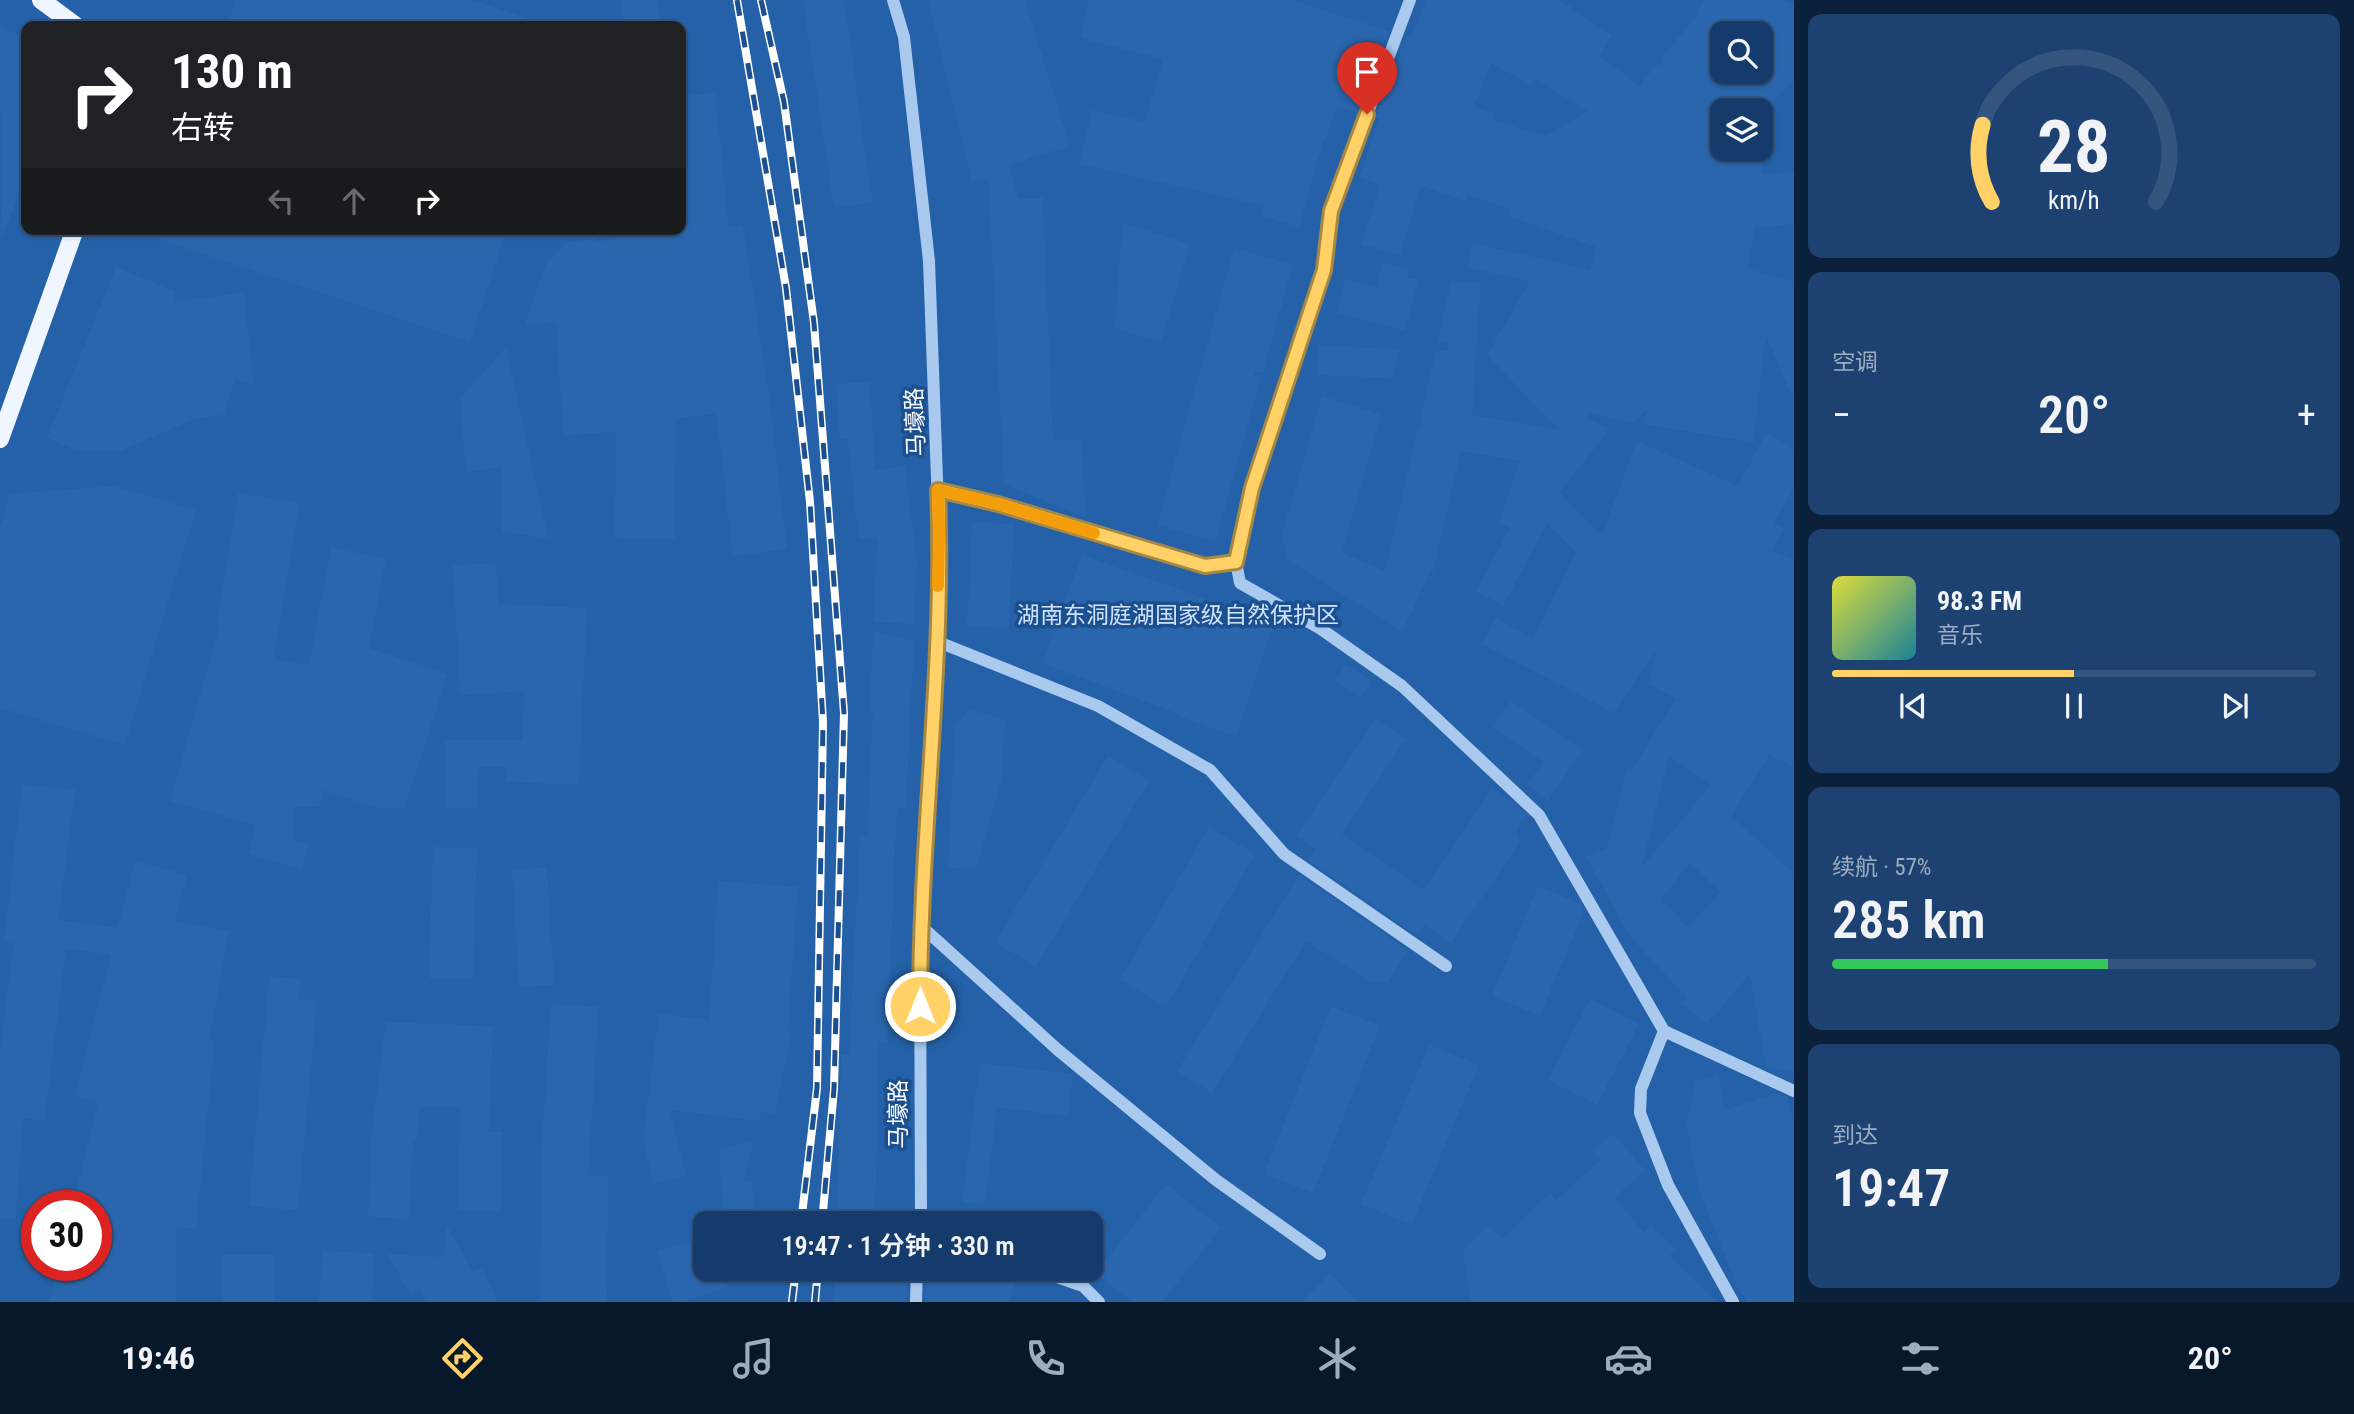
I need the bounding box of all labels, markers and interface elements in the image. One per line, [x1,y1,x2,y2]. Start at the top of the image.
map controls [1710,21,1773,161]
button: search [1710,21,1773,84]
pin [1337,42,1397,114]
text: 130 m [171,43,293,100]
icon: right [56,49,147,140]
icon: arrive [1348,53,1386,91]
button: layers [1710,98,1773,161]
text: 28 [2037,104,2111,190]
text: 右转 [171,109,235,147]
icon: left [262,182,300,220]
icon: ahead [335,182,373,220]
icon: right [408,182,446,220]
text: km/h [2048,186,2100,215]
text: 空调 [1832,349,1878,376]
text: 20° [2038,385,2110,446]
street label: 马壕路 [901,387,930,457]
text: − [1832,393,1851,437]
text: + [2297,393,2316,437]
text: 98.3 FM [1937,586,2022,616]
park label: 湖南东洞庭湖国家级自然保护区 [1017,602,1339,629]
text: 音乐 [1937,622,1983,649]
icon: previous [1894,687,1932,725]
icon: pause [2055,687,2093,725]
icon: next [2216,687,2254,725]
text: 续航 · 57% [1832,854,1931,881]
text: 285 km [1832,890,1986,951]
position arrow [883,969,957,1043]
street label: 马壕路 [885,1080,912,1149]
text: 到达 [1832,1122,1878,1149]
text: 19:47 [1832,1158,1950,1219]
speed limit sign: 30 [21,1190,112,1281]
text: 19:47 · 1 分钟 · 330 m [781,1231,1015,1261]
icon: directions [438,1334,487,1383]
icon: music [729,1334,778,1383]
icon: phone [1021,1334,1070,1383]
icon: climate [1313,1334,1362,1383]
icon: car [1604,1334,1653,1383]
icon: filters [1896,1334,1945,1383]
text: 19:46 [121,1339,195,1377]
text: 20° [2188,1339,2233,1377]

